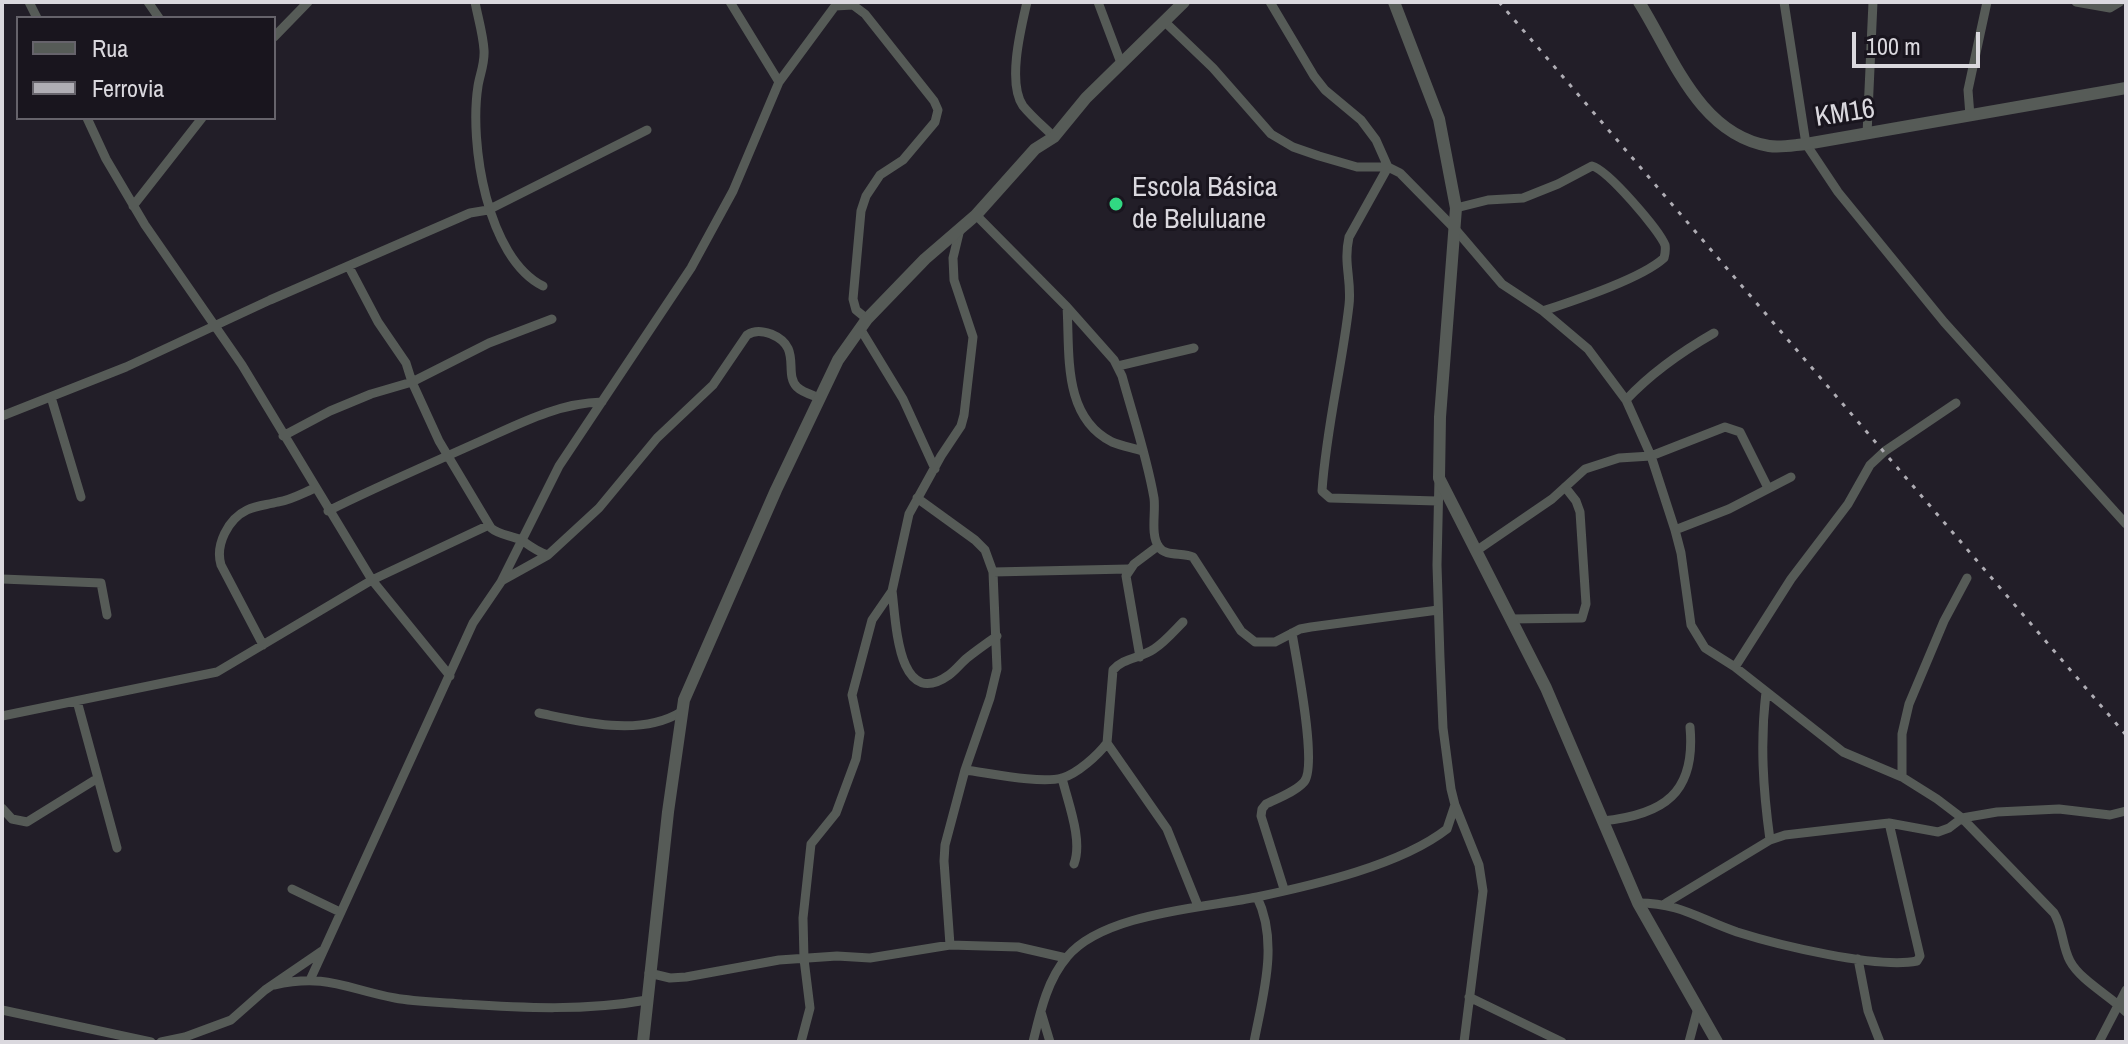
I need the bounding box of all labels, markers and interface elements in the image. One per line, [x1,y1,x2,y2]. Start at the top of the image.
legend [16,16,276,120]
scale bar [1856,16,1984,66]
text: 100 m [1866,30,1921,62]
text: Rua [92,32,128,64]
text: Ferrovia [92,72,164,104]
street label: KM16 [1813,93,1877,135]
place label: Escola Básica de Beluluane [1132,171,1277,237]
marker: Escola Básica de Beluluane [1107,195,1125,213]

